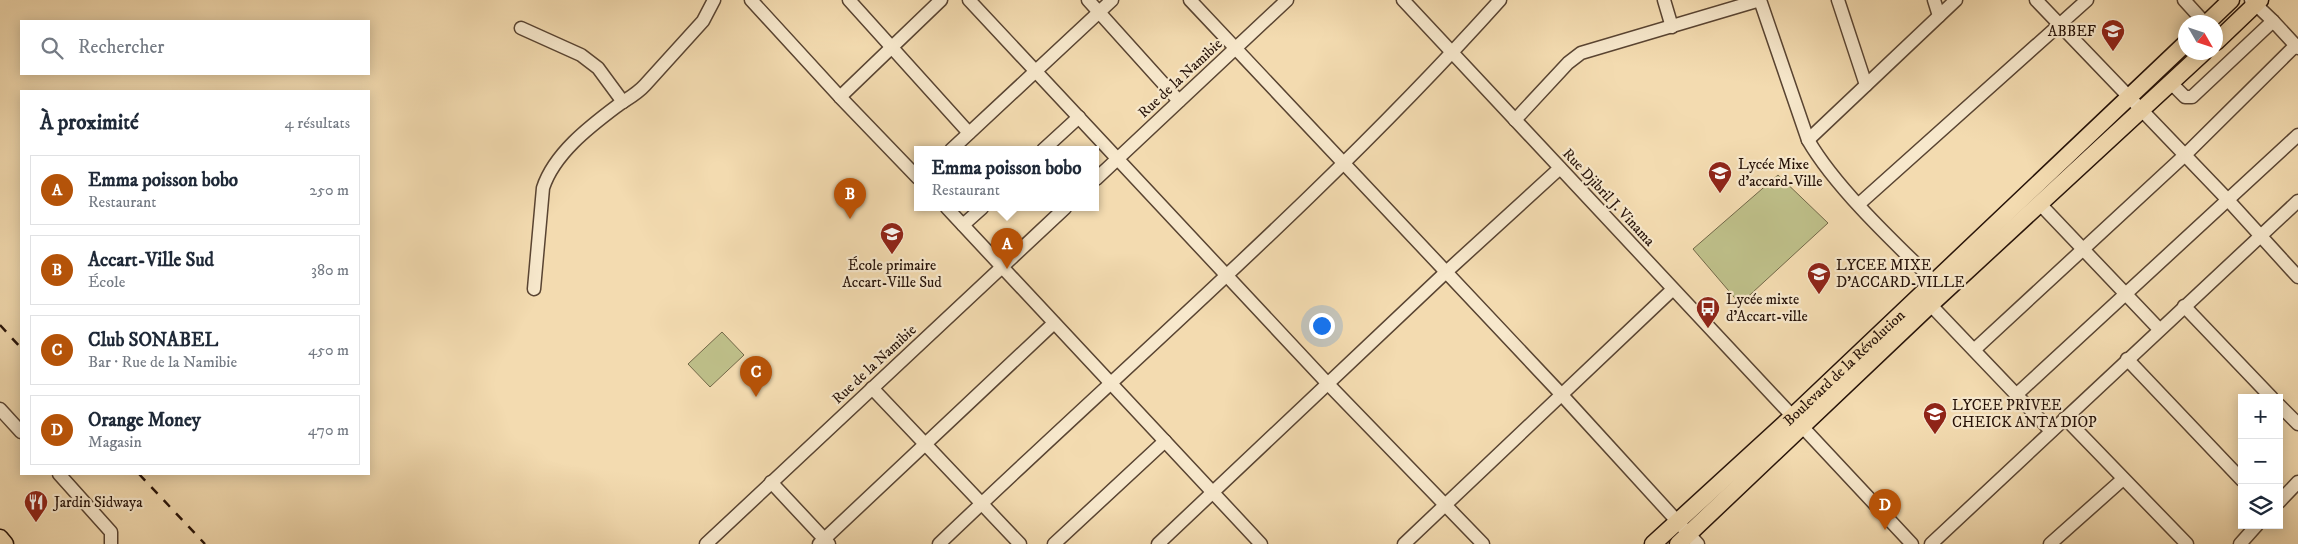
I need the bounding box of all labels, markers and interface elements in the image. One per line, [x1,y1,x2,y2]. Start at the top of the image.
north arrow [2178,15,2223,60]
school or university icon: ABBEF [2100,18,2126,52]
search box [20,20,370,75]
place label: ABBEF [2048,22,2096,41]
icon: search [38,34,66,62]
street label: Rue de la Namibie [1134,35,1226,122]
text: Rechercher [78,36,164,59]
text: À proximité [40,110,139,136]
text: 4 résultats [285,113,350,133]
street label: Rue Djibril J. Vinama [1558,144,1659,251]
popup [914,146,1099,211]
place label: Lycée Mixe d'accard-Ville [1738,155,1822,191]
text: Emma poisson bobo [931,157,1082,180]
school or university icon: Lycée Mixe d'accard-Ville [1707,160,1733,194]
text: Emma poisson bobo [88,169,238,192]
pin: B [834,178,866,219]
text: A [52,180,62,200]
text: 250 m [309,180,349,200]
text: Restaurant [931,180,1000,200]
text: Restaurant [88,192,156,212]
school or university icon: École primaire Accart-Ville Sud [879,221,905,255]
pin: A [991,228,1023,269]
text: Accart-Ville Sud [88,249,214,272]
place label: École primaire Accart-Ville Sud [842,256,942,292]
place label: LYCEE MIXE D'ACCARD-VILLE [1836,256,1965,292]
text: B [52,260,62,280]
text: 380 m [311,260,349,280]
school or university icon: LYCEE MIXE D'ACCARD-VILLE [1806,261,1832,295]
text: École [88,272,125,292]
place label: Lycée mixte d'Accart-ville [1726,290,1808,326]
bus stop icon: Lycée mixte d'Accart-ville [1695,295,1721,329]
street label: Boulevard de la Révolution [1780,306,1909,430]
your location [1309,313,1335,339]
street label: Rue de la Namibie [828,321,920,408]
text: Club SONABEL [88,329,218,352]
text: C [52,340,62,360]
text: 450 m [308,340,349,360]
text: Bar · Rue de la Namibie [88,352,237,372]
pin: C [740,356,772,397]
map controls [2238,394,2283,529]
button: + [2238,394,2283,439]
place label: LYCEE PRIVEE CHEICK ANTA DIOP [1952,396,2097,432]
school or university icon: LYCEE PRIVEE CHEICK ANTA DIOP [1922,401,1948,435]
text: Orange Money [88,409,201,432]
text: D [51,420,63,440]
text: 470 m [308,420,349,440]
text: Magasin [88,432,142,452]
button: − [2238,439,2283,484]
button: layers [2238,484,2283,529]
restaurant icon: Jardin Sidwaya [23,489,49,523]
pin: D [1869,489,1901,530]
place label: Jardin Sidwaya [52,493,143,512]

